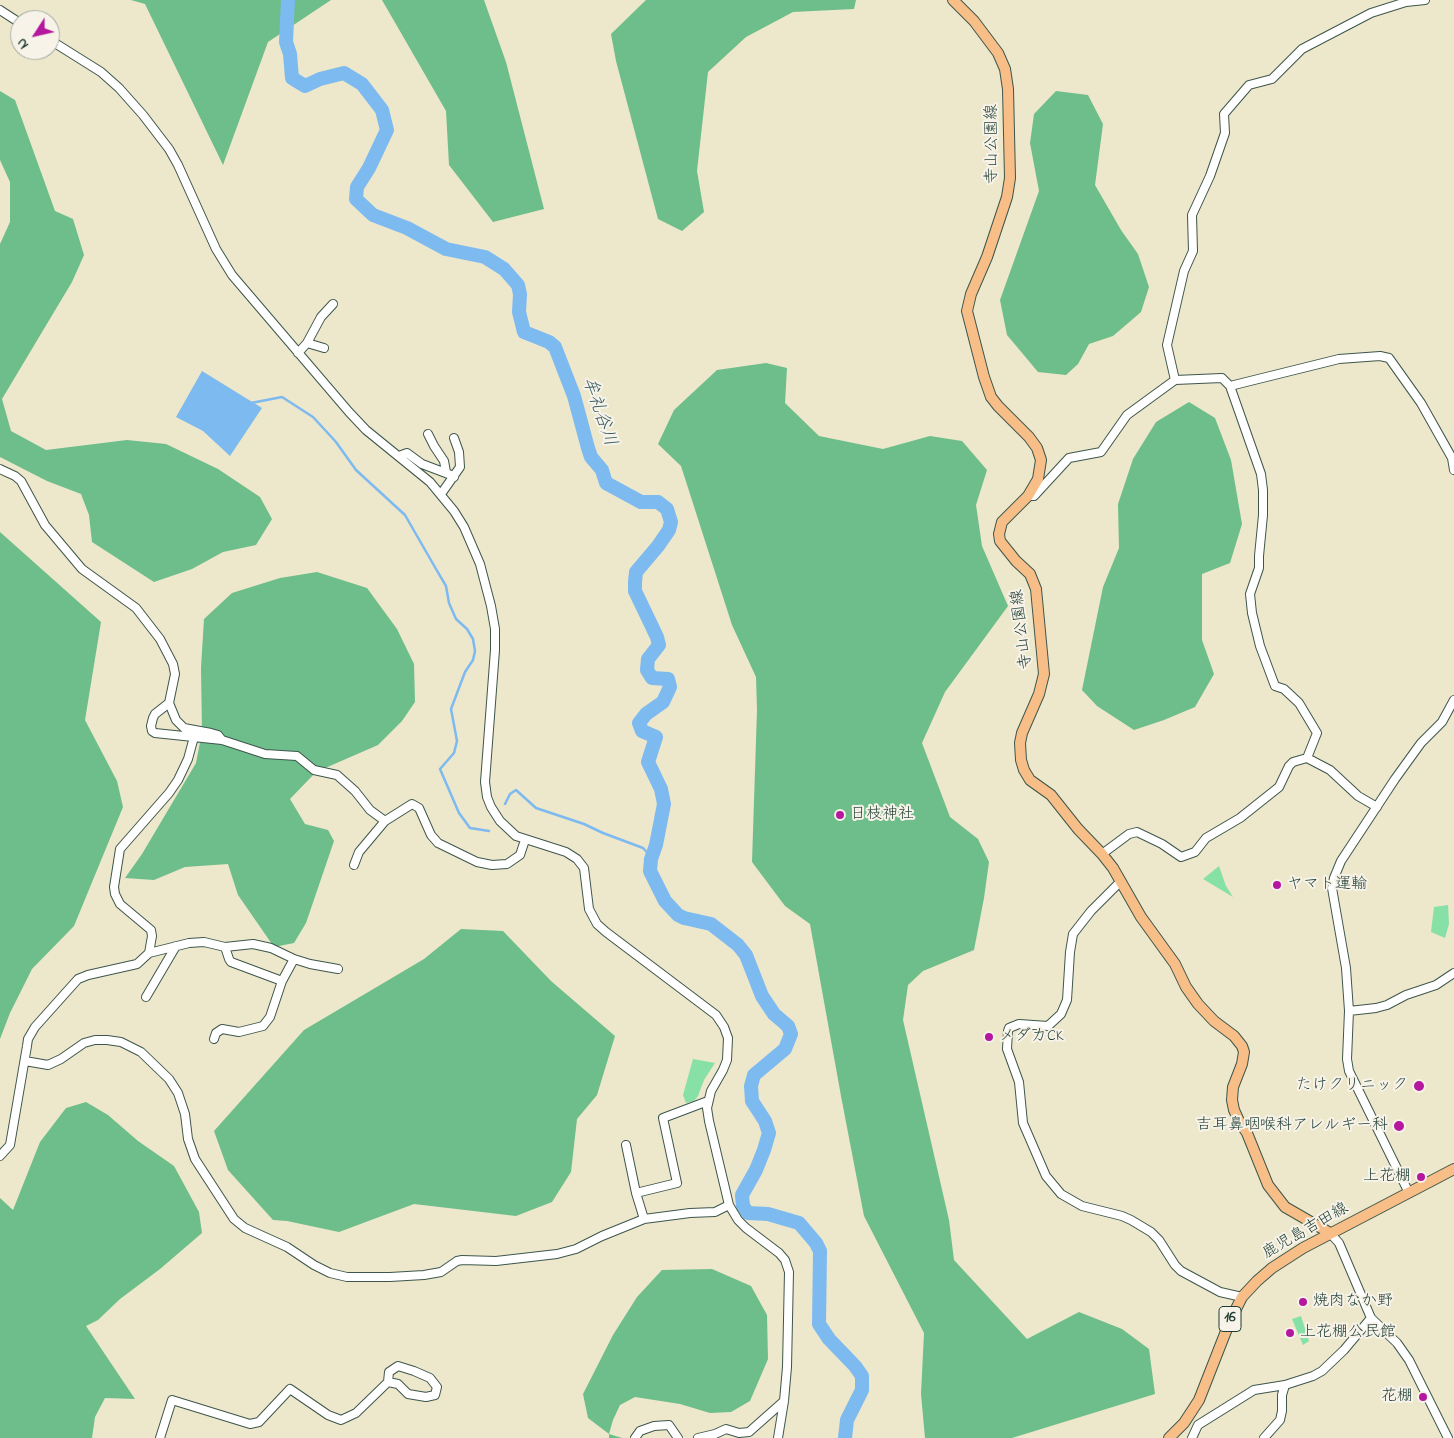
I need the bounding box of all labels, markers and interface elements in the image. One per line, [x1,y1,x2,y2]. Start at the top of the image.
north arrow [10,10,60,60]
text: N [12,33,34,53]
street label: 寺山公園線 [983,104,1003,184]
water label: 牟礼谷川 [576,374,620,450]
street label: 寺山公園線 [1009,588,1037,670]
place label: 日枝神社 [850,805,914,825]
marker: 日枝神社 [834,809,846,821]
place label: ヤマト運輸 [1287,875,1367,895]
marker: ヤマト運輸 [1271,879,1283,891]
place label: メダカCK [999,1027,1064,1047]
marker: メダカCK [983,1031,995,1043]
place label: たけクリニック [1296,1076,1408,1096]
marker: たけクリニック [1412,1079,1426,1093]
place label: 吉耳鼻咽喉科アレルギー科 [1196,1116,1388,1136]
marker: 吉耳鼻咽喉科アレルギー科 [1392,1119,1406,1133]
place label: 上花棚 [1363,1167,1411,1187]
marker: 上花棚 [1415,1171,1427,1183]
street label: 鹿児島吉田線 [1260,1200,1352,1264]
place label: 焼肉なか野 [1313,1292,1393,1312]
marker: 焼肉なか野 [1297,1296,1309,1308]
road number: 16 [1219,1306,1241,1332]
place label: 上花棚公民館 [1300,1323,1396,1343]
marker: 上花棚公民館 [1284,1327,1296,1339]
place label: 花棚 [1381,1387,1413,1407]
marker: 花棚 [1417,1391,1429,1403]

